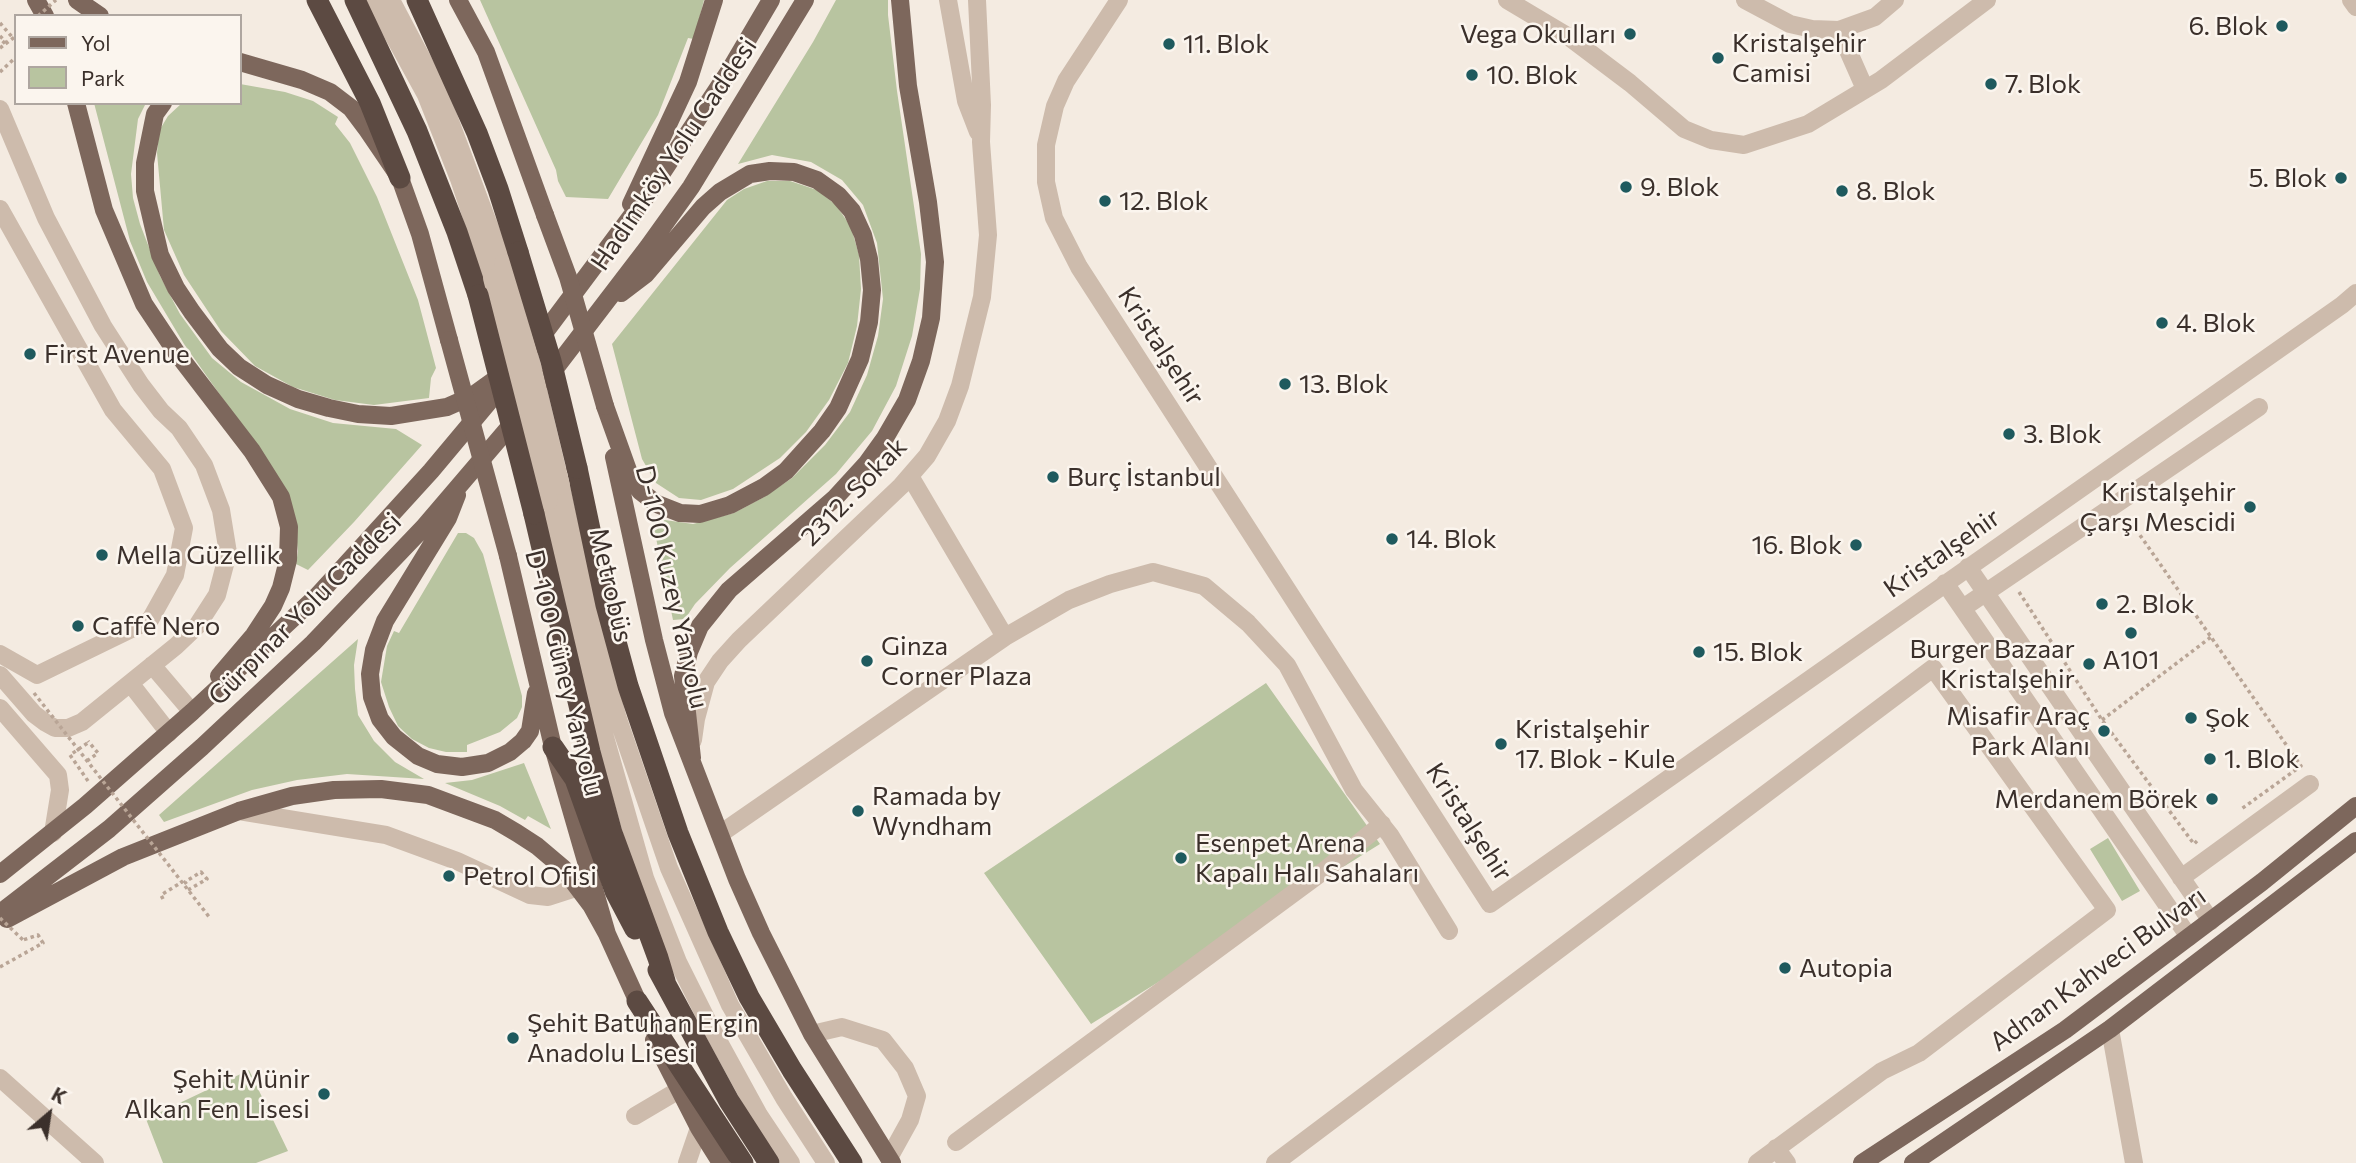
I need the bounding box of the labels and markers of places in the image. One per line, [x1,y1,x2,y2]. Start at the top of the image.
place label: 6. Blok [2189,10,2268,42]
place label: Vega Okulları [1460,18,1616,50]
marker: 6. Blok [2274,18,2290,34]
marker: Vega Okulları [1622,26,1638,42]
place label: Kristalşehir Camisi [1732,27,1867,88]
place label: 11. Blok [1183,28,1269,60]
marker: 11. Blok [1161,36,1177,52]
marker: Kristalşehir Camisi [1710,50,1726,66]
place label: 10. Blok [1486,59,1578,91]
marker: 10. Blok [1464,67,1480,83]
place label: 7. Blok [2005,68,2081,100]
marker: 7. Blok [1983,76,1999,92]
place label: 5. Blok [2248,162,2327,194]
marker: 5. Blok [2333,170,2349,186]
place label: 9. Blok [1640,171,1719,203]
place label: 8. Blok [1856,175,1935,207]
marker: 9. Blok [1618,179,1634,195]
marker: 8. Blok [1834,183,1850,199]
place label: 12. Blok [1119,185,1209,217]
marker: 12. Blok [1097,193,1113,209]
place label: 4. Blok [2176,307,2256,339]
marker: 4. Blok [2154,315,2170,331]
place label: First Avenue [44,338,190,370]
marker: First Avenue [22,346,38,362]
place label: 13. Blok [1299,368,1389,400]
marker: 13. Blok [1277,376,1293,392]
place label: 3. Blok [2023,418,2102,450]
marker: 3. Blok [2001,426,2017,442]
place label: Burç İstanbul [1067,461,1221,493]
marker: Burç İstanbul [1045,469,1061,485]
place label: Kristalşehir Çarşı Mescidi [2080,476,2236,538]
marker: Kristalşehir Çarşı Mescidi [2242,499,2258,515]
place label: 14. Blok [1406,523,1497,555]
place label: 16. Blok [1751,529,1842,561]
marker: 14. Blok [1384,531,1400,547]
marker: 16. Blok [1848,537,1864,553]
place label: Mella Güzellik [116,539,280,571]
marker: Mella Güzellik [94,547,110,563]
place label: 2. Blok [2116,588,2195,620]
marker: 2. Blok [2094,596,2110,612]
place label: Caffè Nero [92,610,220,642]
marker: Caffè Nero [70,618,86,634]
marker: A101 [2123,625,2139,641]
place label: Ginza Corner Plaza [881,630,1032,692]
place label: Burger Bazaar Kristalşehir [1910,633,2075,694]
place label: 15. Blok [1713,636,1803,668]
marker: 15. Blok [1691,644,1707,660]
place label: A101 [2102,644,2160,676]
marker: Ginza Corner Plaza [859,653,875,669]
marker: Burger Bazaar Kristalşehir [2081,656,2097,672]
place label: Misafir Araç Park Alanı [1946,700,2090,762]
place label: Şok [2205,702,2250,734]
marker: Şok [2183,710,2199,726]
place label: Kristalşehir 17. Blok - Kule [1515,713,1675,774]
marker: Misafir Araç Park Alanı [2096,723,2112,739]
marker: Kristalşehir 17. Blok - Kule [1493,736,1509,752]
place label: 1. Blok [2224,743,2299,775]
marker: 1. Blok [2202,751,2218,767]
place label: Ramada by Wyndham [872,780,1001,842]
place label: Merdanem Börek [1995,783,2198,815]
marker: Merdanem Börek [2204,791,2220,807]
marker: Ramada by Wyndham [850,803,866,819]
place label: Esenpet Arena Kapalı Halı Sahaları [1195,827,1419,888]
marker: Esenpet Arena Kapalı Halı Sahaları [1173,850,1189,866]
place label: Petrol Ofisi [463,860,597,892]
marker: Petrol Ofisi [441,868,457,884]
place label: Autopia [1799,952,1893,984]
marker: Autopia [1777,960,1793,976]
place label: Şehit Batuhan Ergin Anadolu Lisesi [527,1007,759,1068]
marker: Şehit Batuhan Ergin Anadolu Lisesi [505,1030,521,1046]
place label: Şehit Münir Alkan Fen Lisesi [124,1063,310,1124]
marker: Şehit Münir Alkan Fen Lisesi [316,1086,332,1102]

